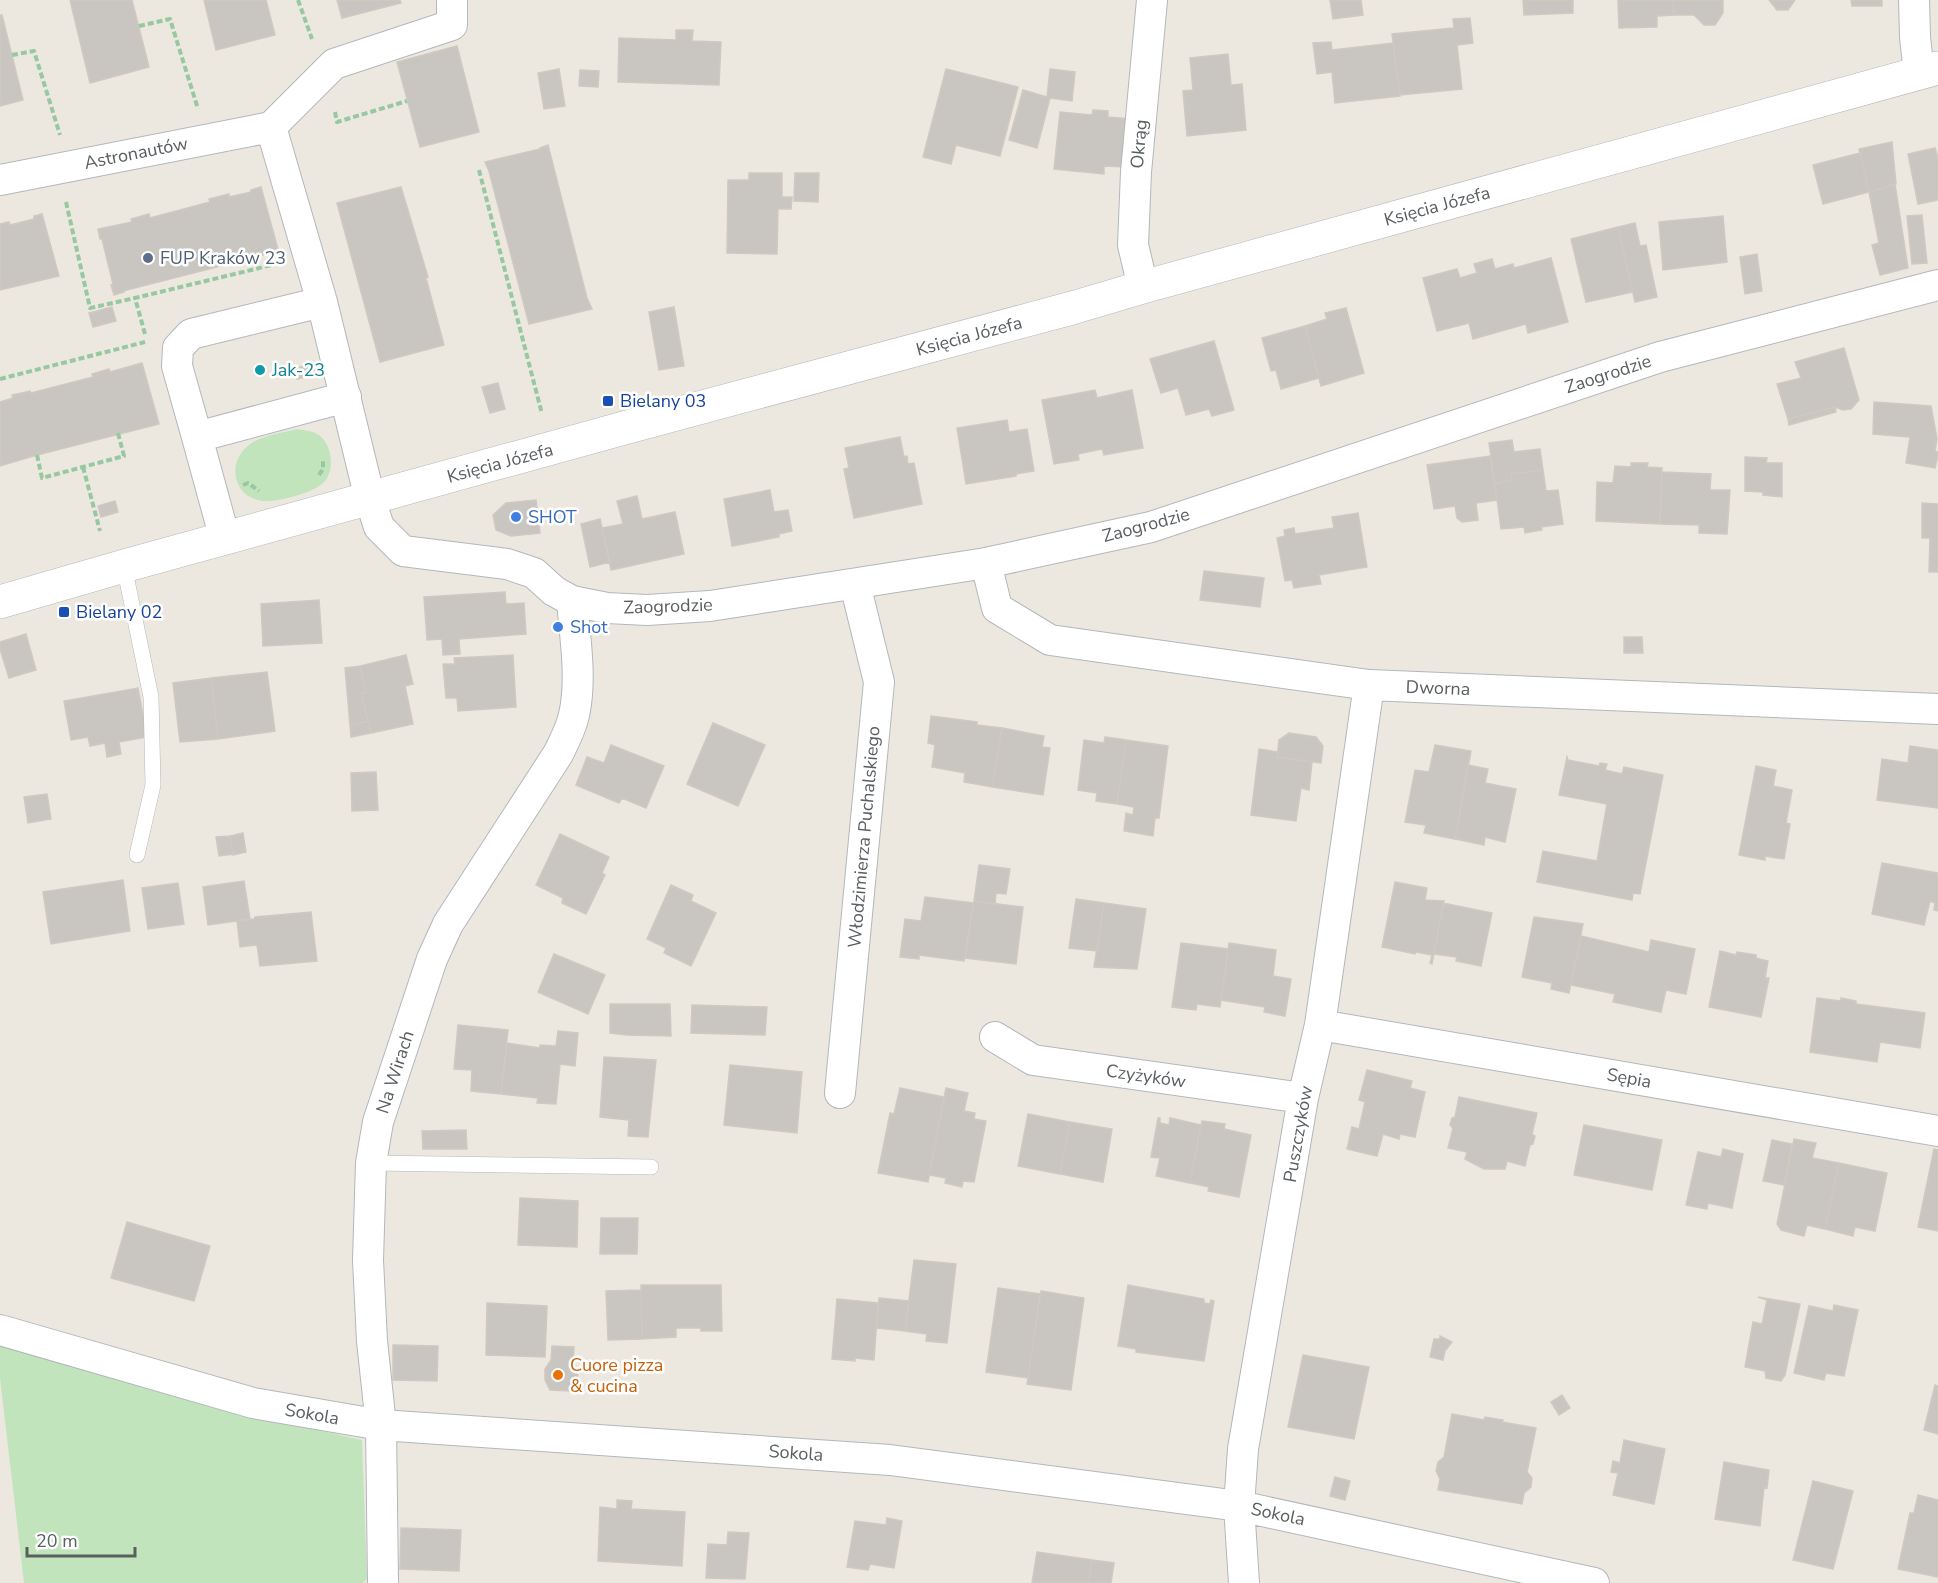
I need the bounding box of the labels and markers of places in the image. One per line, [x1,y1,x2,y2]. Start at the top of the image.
place label: FUP Kraków 23 [160,246,286,270]
marker: FUP Kraków 23 [141,251,155,265]
place label: Jak-23 [271,358,325,382]
marker: Jak-23 [253,363,267,377]
place label: Bielany 03 [620,389,706,413]
marker: Bielany 03 [601,394,615,408]
place label: SHOT [528,505,577,529]
marker: SHOT [509,510,523,524]
place label: Bielany 02 [76,600,162,624]
marker: Bielany 02 [57,605,71,619]
place label: Shot [570,615,608,639]
marker: Shot [551,620,565,634]
place label: Cuore pizza & cucina [570,1353,663,1398]
marker: Cuore pizza & cucina [551,1368,565,1382]

